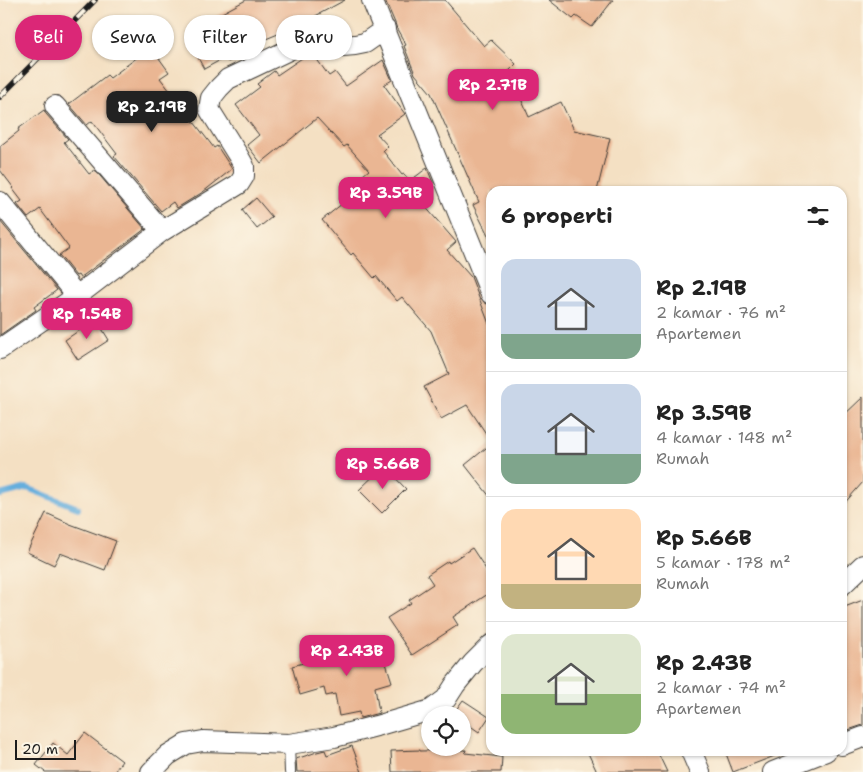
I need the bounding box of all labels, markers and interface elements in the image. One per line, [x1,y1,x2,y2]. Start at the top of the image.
chip: Beli [15,15,82,60]
chip: Sewa [92,15,174,60]
chip: Filter [184,15,266,60]
chip: Baru [276,15,352,60]
pin: Rp 2.71B [441,68,545,111]
text: Rp 2.71B [459,74,527,95]
pin: Rp 2.19B [100,90,204,133]
text: Rp 2.19B [117,96,187,117]
pin: Rp 3.59B [334,176,438,219]
text: Rp 3.59B [349,182,423,203]
text: 6 properti [501,202,613,230]
icon: filters [804,202,832,230]
text: Rp 2.19B [656,274,747,302]
icon: home [541,279,601,339]
pin: Rp 1.54B [35,298,139,340]
text: 2 kamar · 76 m² [656,302,786,323]
text: Rp 1.54B [52,303,122,324]
text: Apartemen [656,323,741,344]
text: Rp 3.59B [656,399,752,427]
icon: home [541,404,601,464]
text: 4 kamar · 148 m² [656,427,792,448]
pin: Rp 5.66B [331,448,435,490]
text: Rumah [656,448,710,469]
text: Rp 5.66B [346,453,420,474]
text: Rp 5.66B [656,524,752,552]
icon: home [541,529,601,589]
text: 5 kamar · 178 m² [656,552,791,573]
text: Rumah [656,573,710,594]
pin: Rp 2.43B [295,634,399,677]
text: Rp 2.43B [310,640,384,661]
text: Rp 2.43B [656,649,752,677]
icon: home [541,654,601,714]
text: 2 kamar · 74 m² [656,677,786,698]
text: Apartemen [656,698,741,719]
map controls [421,706,471,756]
button: locate [421,706,471,756]
scale bar [15,737,76,760]
text: 20 m [22,740,58,758]

